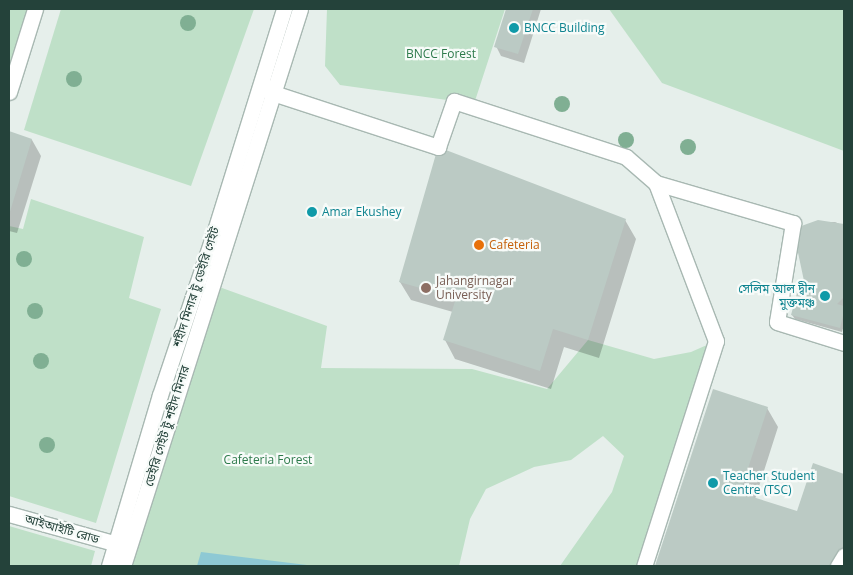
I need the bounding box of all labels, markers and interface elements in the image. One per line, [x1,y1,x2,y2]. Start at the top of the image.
place label: BNCC Building [524,21,604,35]
marker: BNCC Building [508,22,520,34]
park label: BNCC Forest [406,47,476,61]
place label: Amar Ekushey [322,205,402,219]
marker: Amar Ekushey [306,206,318,218]
street label: শহীদ মিনার টু ডেইরি গেইট [170,225,222,349]
place label: Cafeteria [489,238,540,252]
marker: Cafeteria [473,239,485,251]
place label: Jahangirnagar University [436,274,514,302]
marker: Jahangirnagar University [420,282,432,294]
place label: সেলিম আল দ্বীন মুক্তমঞ্চ [738,282,815,310]
marker: সেলিম আল দ্বীন মুক্তমঞ্চ [819,290,831,302]
street label: ডেইরি গেইট টু শহীদ মিনার [142,364,192,488]
park label: Cafeteria Forest [224,453,312,467]
place label: Teacher Student Centre (TSC) [723,469,815,497]
marker: Teacher Student Centre (TSC) [707,477,719,489]
street label: আইআইটি রোড [23,512,101,546]

